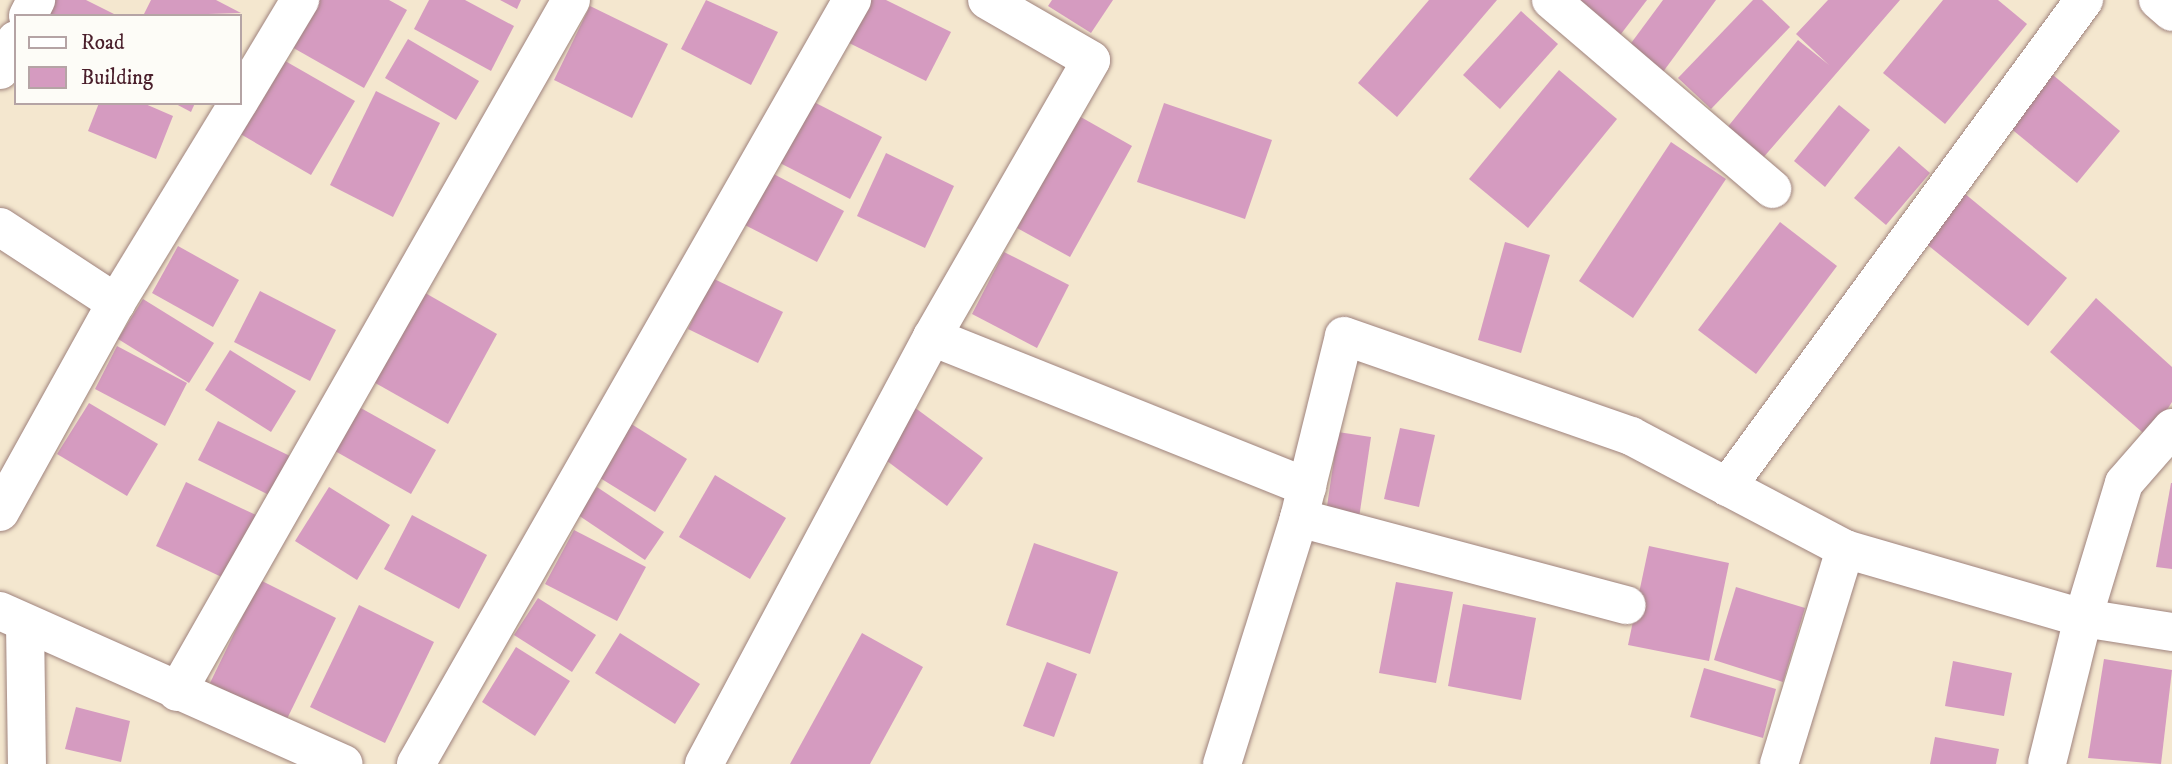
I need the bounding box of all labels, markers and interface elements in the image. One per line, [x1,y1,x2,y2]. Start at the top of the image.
legend [14,14,242,105]
text: Road [81,30,125,56]
text: Building [81,65,153,91]

